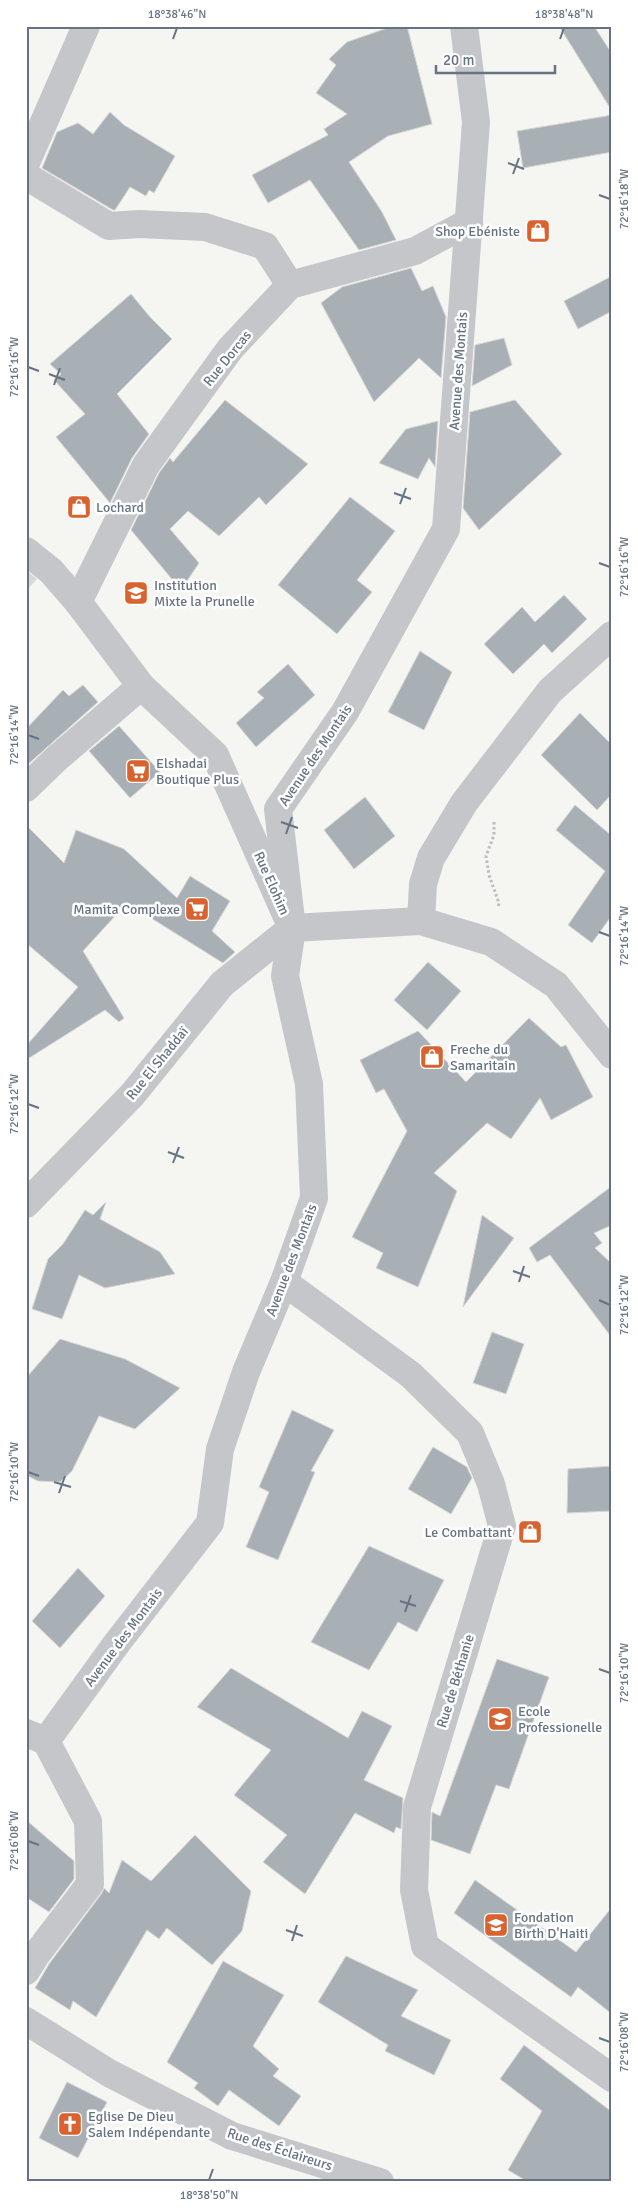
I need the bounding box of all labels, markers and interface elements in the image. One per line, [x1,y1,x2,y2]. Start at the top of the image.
text: 18°38'46"N [148,7,206,22]
text: 18°38'48"N [535,7,593,22]
scale bar [436,42,554,74]
text: 20 m [443,51,474,69]
text: 72°16'18"W [617,169,632,229]
shop icon: Shop Ebéniste [525,218,551,244]
place label: Shop Ebéniste [435,223,520,240]
street label: Avenue des Montais [446,311,471,431]
street label: Rue Dorcas [200,327,255,390]
text: 72°16'16"W [7,337,22,397]
shop icon: Lochard [66,494,92,520]
place label: Lochard [96,499,144,516]
text: 72°16'16"W [617,537,632,597]
place label: Institution Mixte la Prunelle [154,577,255,610]
school or university icon: Institution Mixte la Prunelle [123,580,149,606]
street label: Avenue des Montais [275,701,356,809]
text: 72°16'14"W [7,705,22,765]
place label: Elshadai Boutique Plus [156,755,239,788]
supermarket icon: Elshadai Boutique Plus [125,758,151,784]
street label: Rue Elohim [250,849,293,918]
supermarket icon: Mamita Complexe [184,896,210,922]
place label: Mamita Complexe [73,901,180,918]
text: 72°16'14"W [617,906,632,966]
street label: Rue El Shaddaï [123,1023,192,1103]
place label: Freche du Samaritain [450,1041,516,1074]
shop icon: Freche du Samaritain [419,1044,445,1070]
text: 72°16'12"W [7,1074,22,1134]
street label: Avenue des Montais [262,1202,321,1319]
text: 72°16'12"W [617,1275,632,1335]
text: 72°16'10"W [7,1442,22,1502]
shop icon: Le Combattant [517,1519,543,1545]
place label: Le Combattant [424,1524,512,1541]
street label: Avenue des Montais [81,1585,166,1690]
street label: Rue de Béthanie [433,1632,478,1730]
text: 72°16'10"W [617,1643,632,1703]
place label: Ecole Professionelle [518,1703,602,1736]
school or university icon: Ecole Professionelle [487,1706,513,1732]
text: 72°16'08"W [7,1811,22,1871]
place label: Fondation Birth D'Haiti [514,1909,588,1942]
school or university icon: Fondation Birth D'Haiti [483,1912,509,1938]
text: 72°16'08"W [617,2012,632,2072]
place label: Eglise De Dieu Salem Indépendante [88,2108,210,2141]
church icon: Eglise De Dieu Salem Indépendante [57,2111,83,2137]
street label: Rue des Éclaireurs [225,2124,335,2175]
text: 18°38'50"N [180,2188,238,2203]

